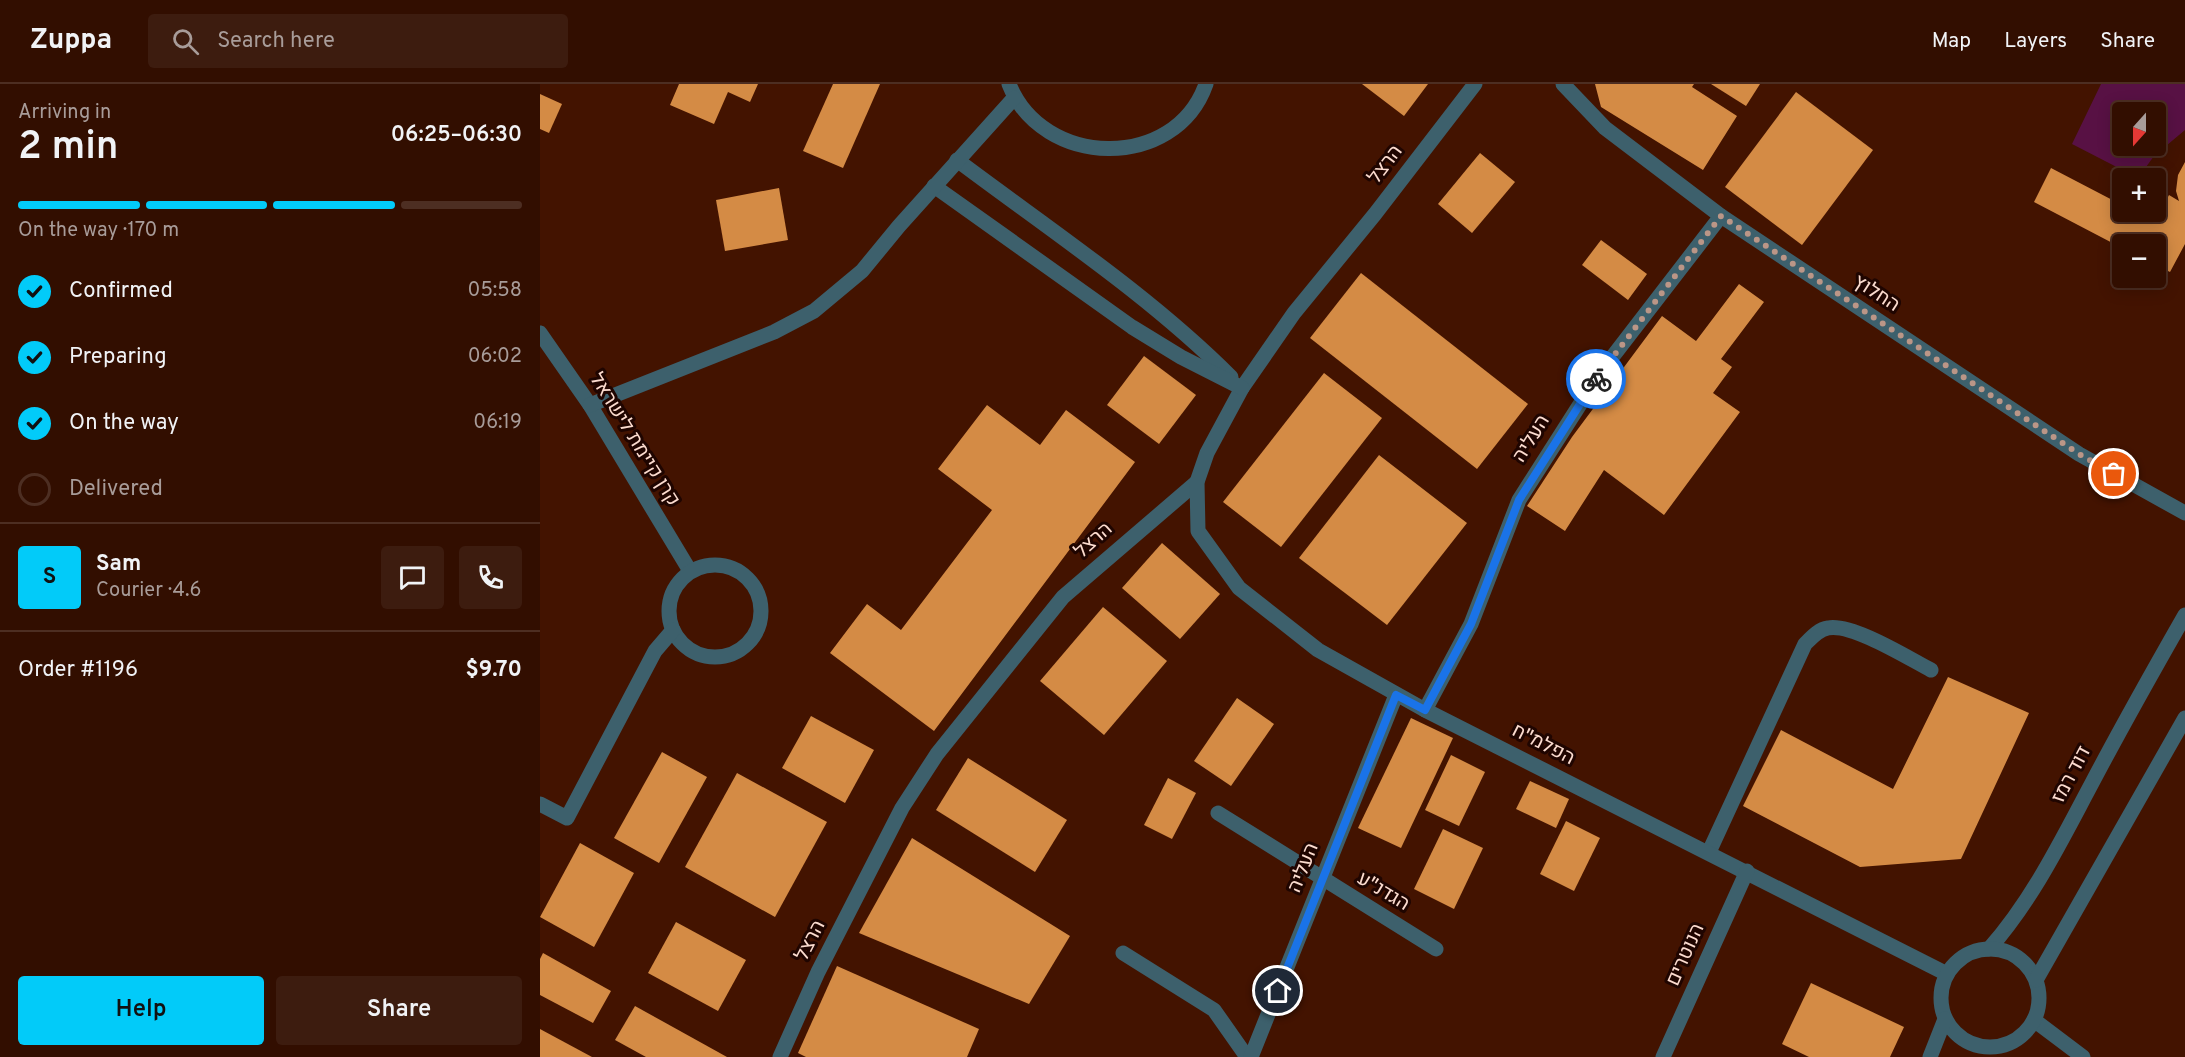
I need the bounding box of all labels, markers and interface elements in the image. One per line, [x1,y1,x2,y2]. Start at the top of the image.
search box [148,14,568,68]
text: Zuppa [30,23,112,59]
icon: search [169,25,202,58]
text: Search here [217,28,335,55]
text: Map [1932,28,1971,55]
text: Layers [2004,28,2067,55]
text: Share [2100,28,2155,55]
text: Arriving in [18,100,111,126]
north arrow [2112,102,2166,156]
map controls [2112,102,2166,288]
text: 06:25–06:30 [391,122,522,149]
text: 2 min [18,124,119,173]
street label: הרצל [1363,140,1409,190]
button: + [2112,168,2166,222]
text: On the way · 170 m [18,218,179,244]
button: − [2112,234,2166,288]
street label: החלוץ [1848,269,1904,319]
icon: check [18,275,51,308]
text: Confirmed [69,278,173,305]
text: 05:58 [468,278,522,304]
icon: check [18,341,51,374]
text: Preparing [69,344,167,371]
text: 06:02 [468,344,522,370]
courier [1566,349,1626,409]
icon: bike [1580,363,1613,396]
street label: קרן קיימת לישראל [583,369,685,511]
icon: check [18,407,51,440]
text: On the way [69,410,179,437]
text: 06:19 [473,410,522,436]
street label: העליה [1507,410,1557,468]
pin [2088,448,2139,499]
icon: bag [2097,457,2130,490]
text: Delivered [69,476,163,503]
street label: הרצל [1069,517,1119,565]
button: chat [381,546,444,609]
button: phone [459,546,522,609]
text: Sam [96,551,141,578]
text: S [43,564,56,591]
text: Courier · 4.6 [96,578,201,604]
text: Order #1196 [18,657,138,684]
text: $9.70 [465,657,522,684]
street label: הפלמ"ח [1507,718,1579,772]
street label: דוד רמז [2046,742,2098,808]
street label: העליה [1282,839,1326,897]
street label: הגדנ"ע [1352,866,1414,918]
street label: הרצל [790,916,832,966]
street label: הנוטרים [1661,920,1711,990]
pin [1252,965,1303,1016]
icon: home [1261,974,1294,1007]
button: Help [18,976,264,1045]
button: Share [276,976,522,1045]

